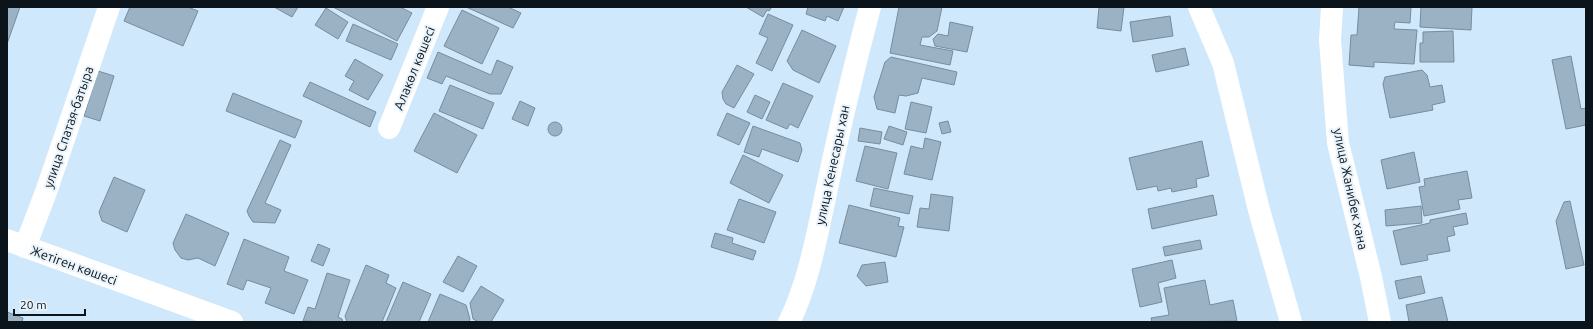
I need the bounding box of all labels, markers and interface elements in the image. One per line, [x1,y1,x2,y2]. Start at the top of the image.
street label: Алакөл көшесі [391,24,437,112]
street label: улица Спатая-батыра [41,64,95,190]
street label: улица Кенесары хан [812,104,852,226]
street label: улица Жанибек хана [1331,127,1371,251]
street label: Жетіген көшесі [29,243,119,287]
scale bar [14,291,85,317]
text: 20 m [20,298,47,311]

